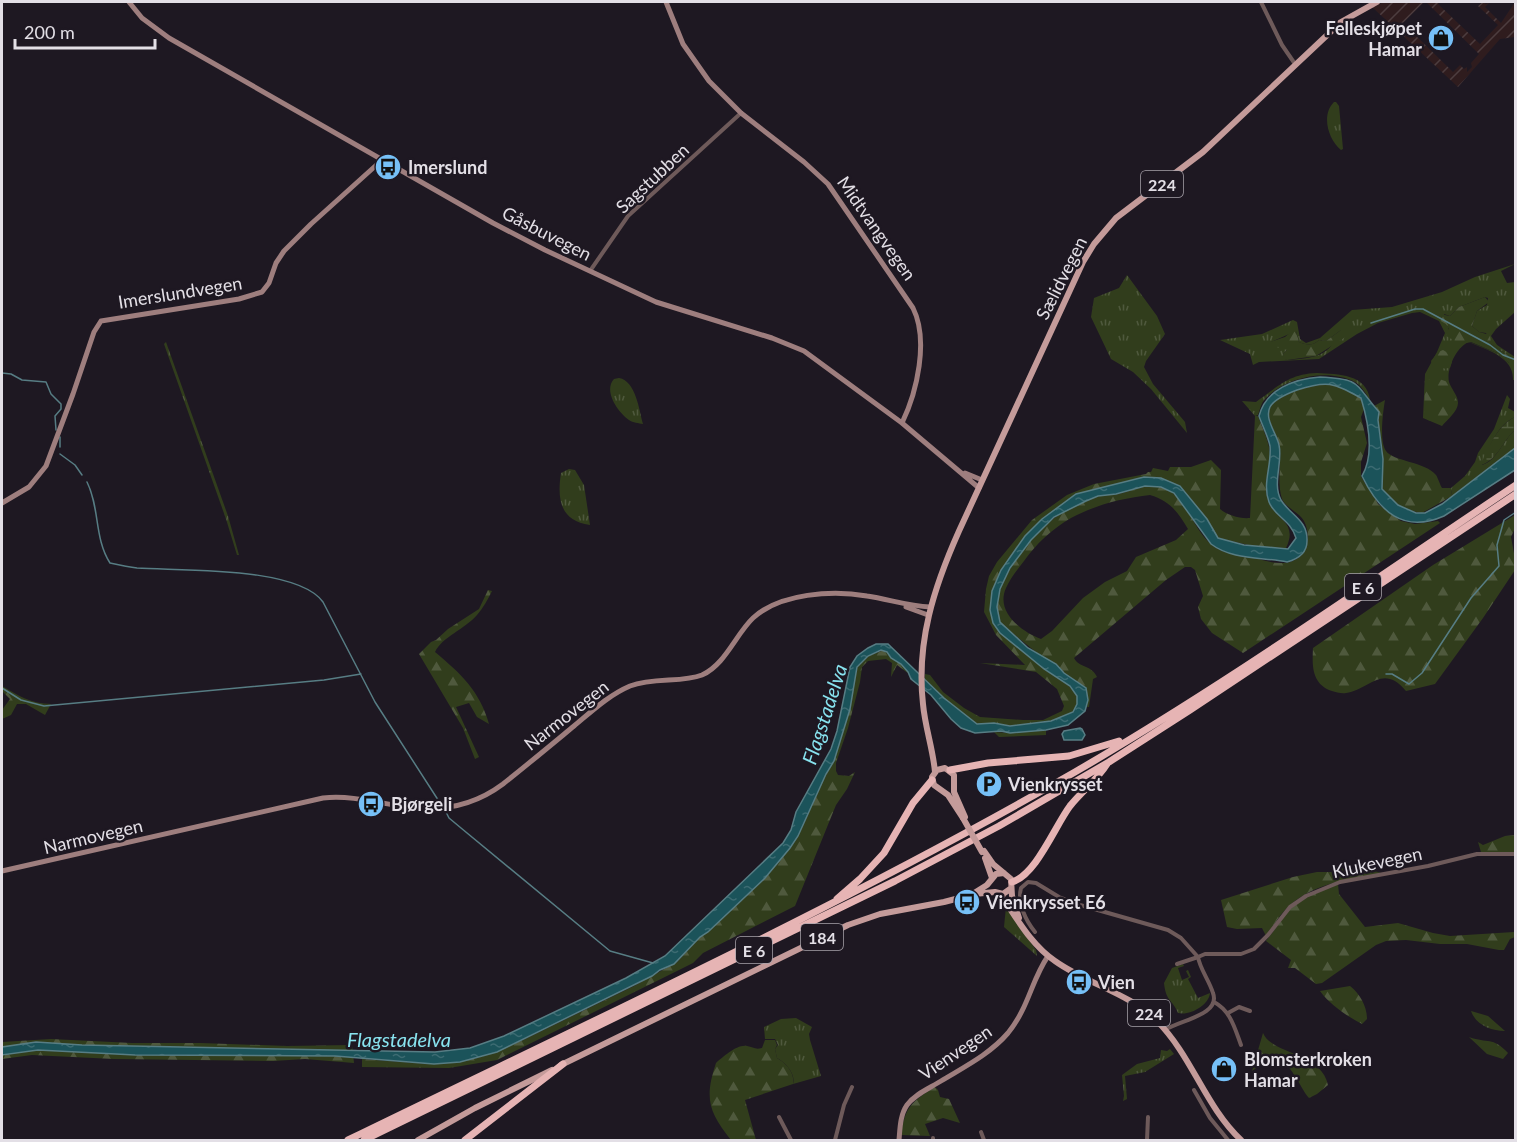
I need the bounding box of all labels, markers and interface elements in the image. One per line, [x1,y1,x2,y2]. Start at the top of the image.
scale bar [15,12,154,50]
place label: Felleskjøpet Hamar [1326,17,1422,60]
text: 200 m [24,21,75,43]
shop icon: Felleskjøpet Hamar [1426,23,1456,53]
street label: Sagstubben [611,139,693,217]
bus stop icon: Imerslund [373,152,403,182]
place label: Imerslund [408,156,487,178]
road number: 224 [1141,171,1183,197]
street label: Midtvangvegen [833,172,921,284]
street label: Gåsbuvegen [499,201,595,265]
street label: Sælidvegen [1031,233,1091,323]
street label: Imerslundvegen [116,271,244,313]
road number: E 6 [1345,574,1381,600]
water label: Flagstadelva [797,661,851,767]
street label: Narmovegen [519,675,613,755]
parking icon: Vienkrysset [974,769,1004,799]
place label: Vienkrysset [1007,773,1103,795]
bus stop icon: Bjørgeli [356,789,386,819]
place label: Bjørgeli [391,793,452,815]
street label: Narmovegen [41,814,145,858]
street label: Klukevegen [1330,842,1424,882]
bus stop icon: Vienkrysset E6 [952,887,982,917]
place label: Vienkrysset E6 [985,891,1106,913]
road number: 184 [801,924,843,950]
road number: E 6 [736,937,772,963]
bus stop icon: Vien [1064,967,1094,997]
place label: Vien [1097,971,1135,993]
road number: 224 [1128,1000,1170,1026]
street label: Vienvegen [914,1020,996,1084]
water label: Flagstadelva [347,1027,451,1051]
place label: Blomsterkroken Hamar [1244,1048,1372,1091]
shop icon: Blomsterkroken Hamar [1209,1054,1239,1084]

